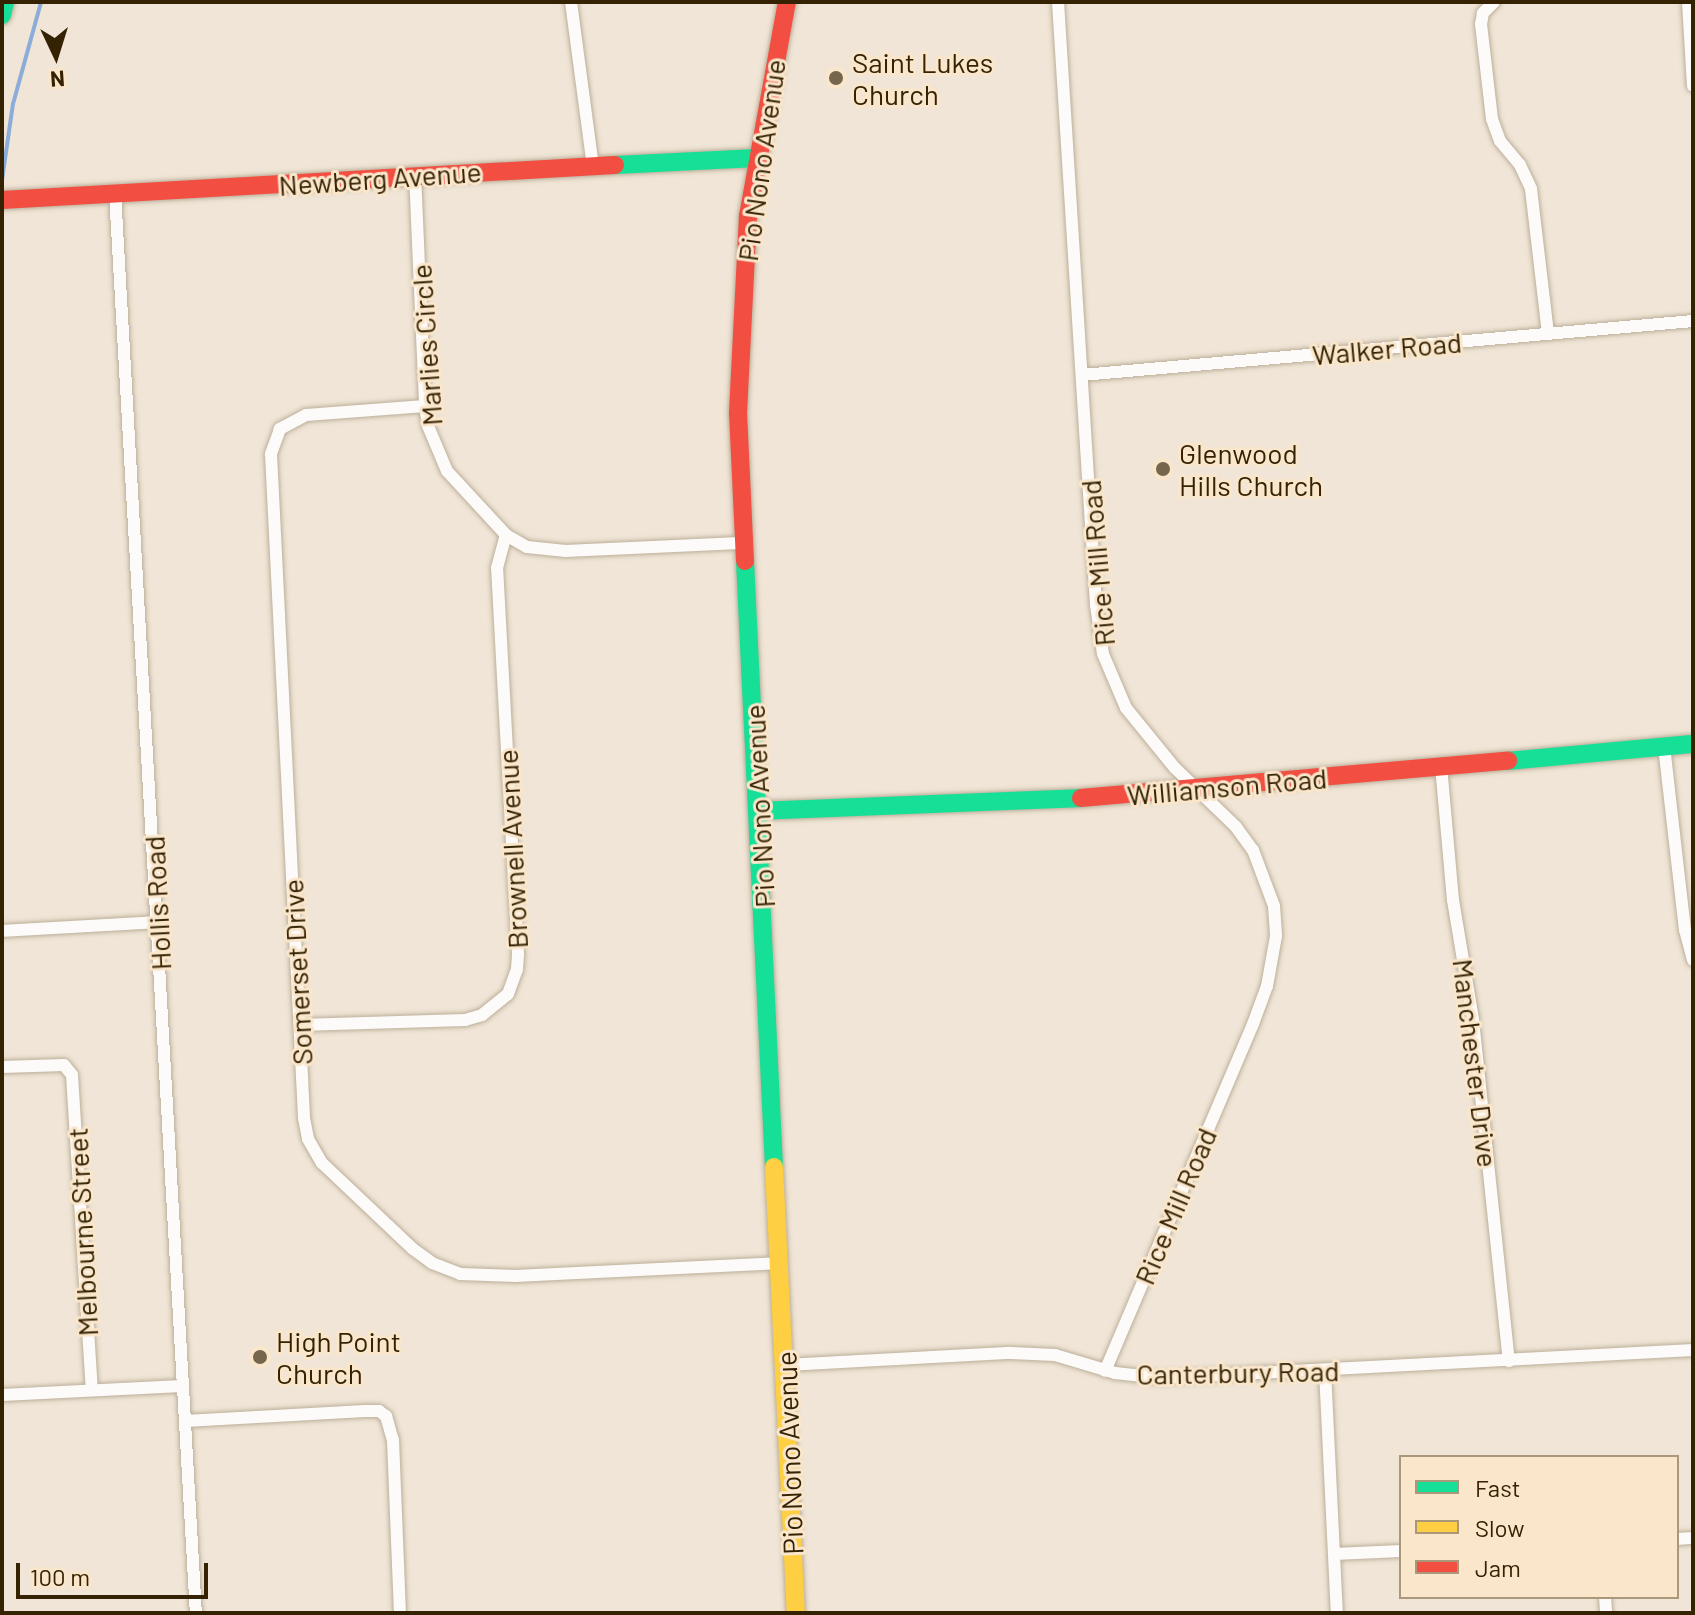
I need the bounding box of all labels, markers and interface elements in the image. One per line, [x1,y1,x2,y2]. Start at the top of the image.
north arrow [16,16,96,96]
place label: Saint Lukes Church [852,45,993,111]
street label: Pio Nono Avenue [730,57,792,263]
text: N [49,66,66,93]
marker: Saint Lukes Church [827,69,845,87]
street label: Newberg Avenue [278,154,482,202]
street label: Marlies Circle [404,263,448,427]
street label: Walker Road [1311,325,1463,371]
place label: Glenwood Hills Church [1179,436,1323,502]
marker: Glenwood Hills Church [1154,460,1172,478]
street label: Rice Mill Road [1073,478,1121,648]
street label: Pio Nono Avenue [737,704,781,908]
street label: Brownell Avenue [490,748,534,950]
street label: Williamson Road [1126,761,1328,811]
street label: Hollis Road [137,835,177,971]
street label: Somerset Drive [275,878,319,1066]
street label: Manchester Drive [1447,957,1505,1169]
street label: Rice Mill Road [1127,1123,1223,1289]
street label: Melbourne Street [60,1127,104,1337]
place label: High Point Church [276,1324,401,1390]
marker: High Point Church [251,1348,269,1366]
street label: Pio Nono Avenue [769,1351,809,1555]
street label: Canterbury Road [1136,1353,1340,1391]
legend [1399,1455,1679,1599]
text: Fast [1475,1473,1520,1502]
text: Slow [1475,1513,1524,1542]
scale bar [20,1547,212,1597]
text: Jam [1475,1553,1521,1582]
text: 100 m [30,1562,90,1591]

